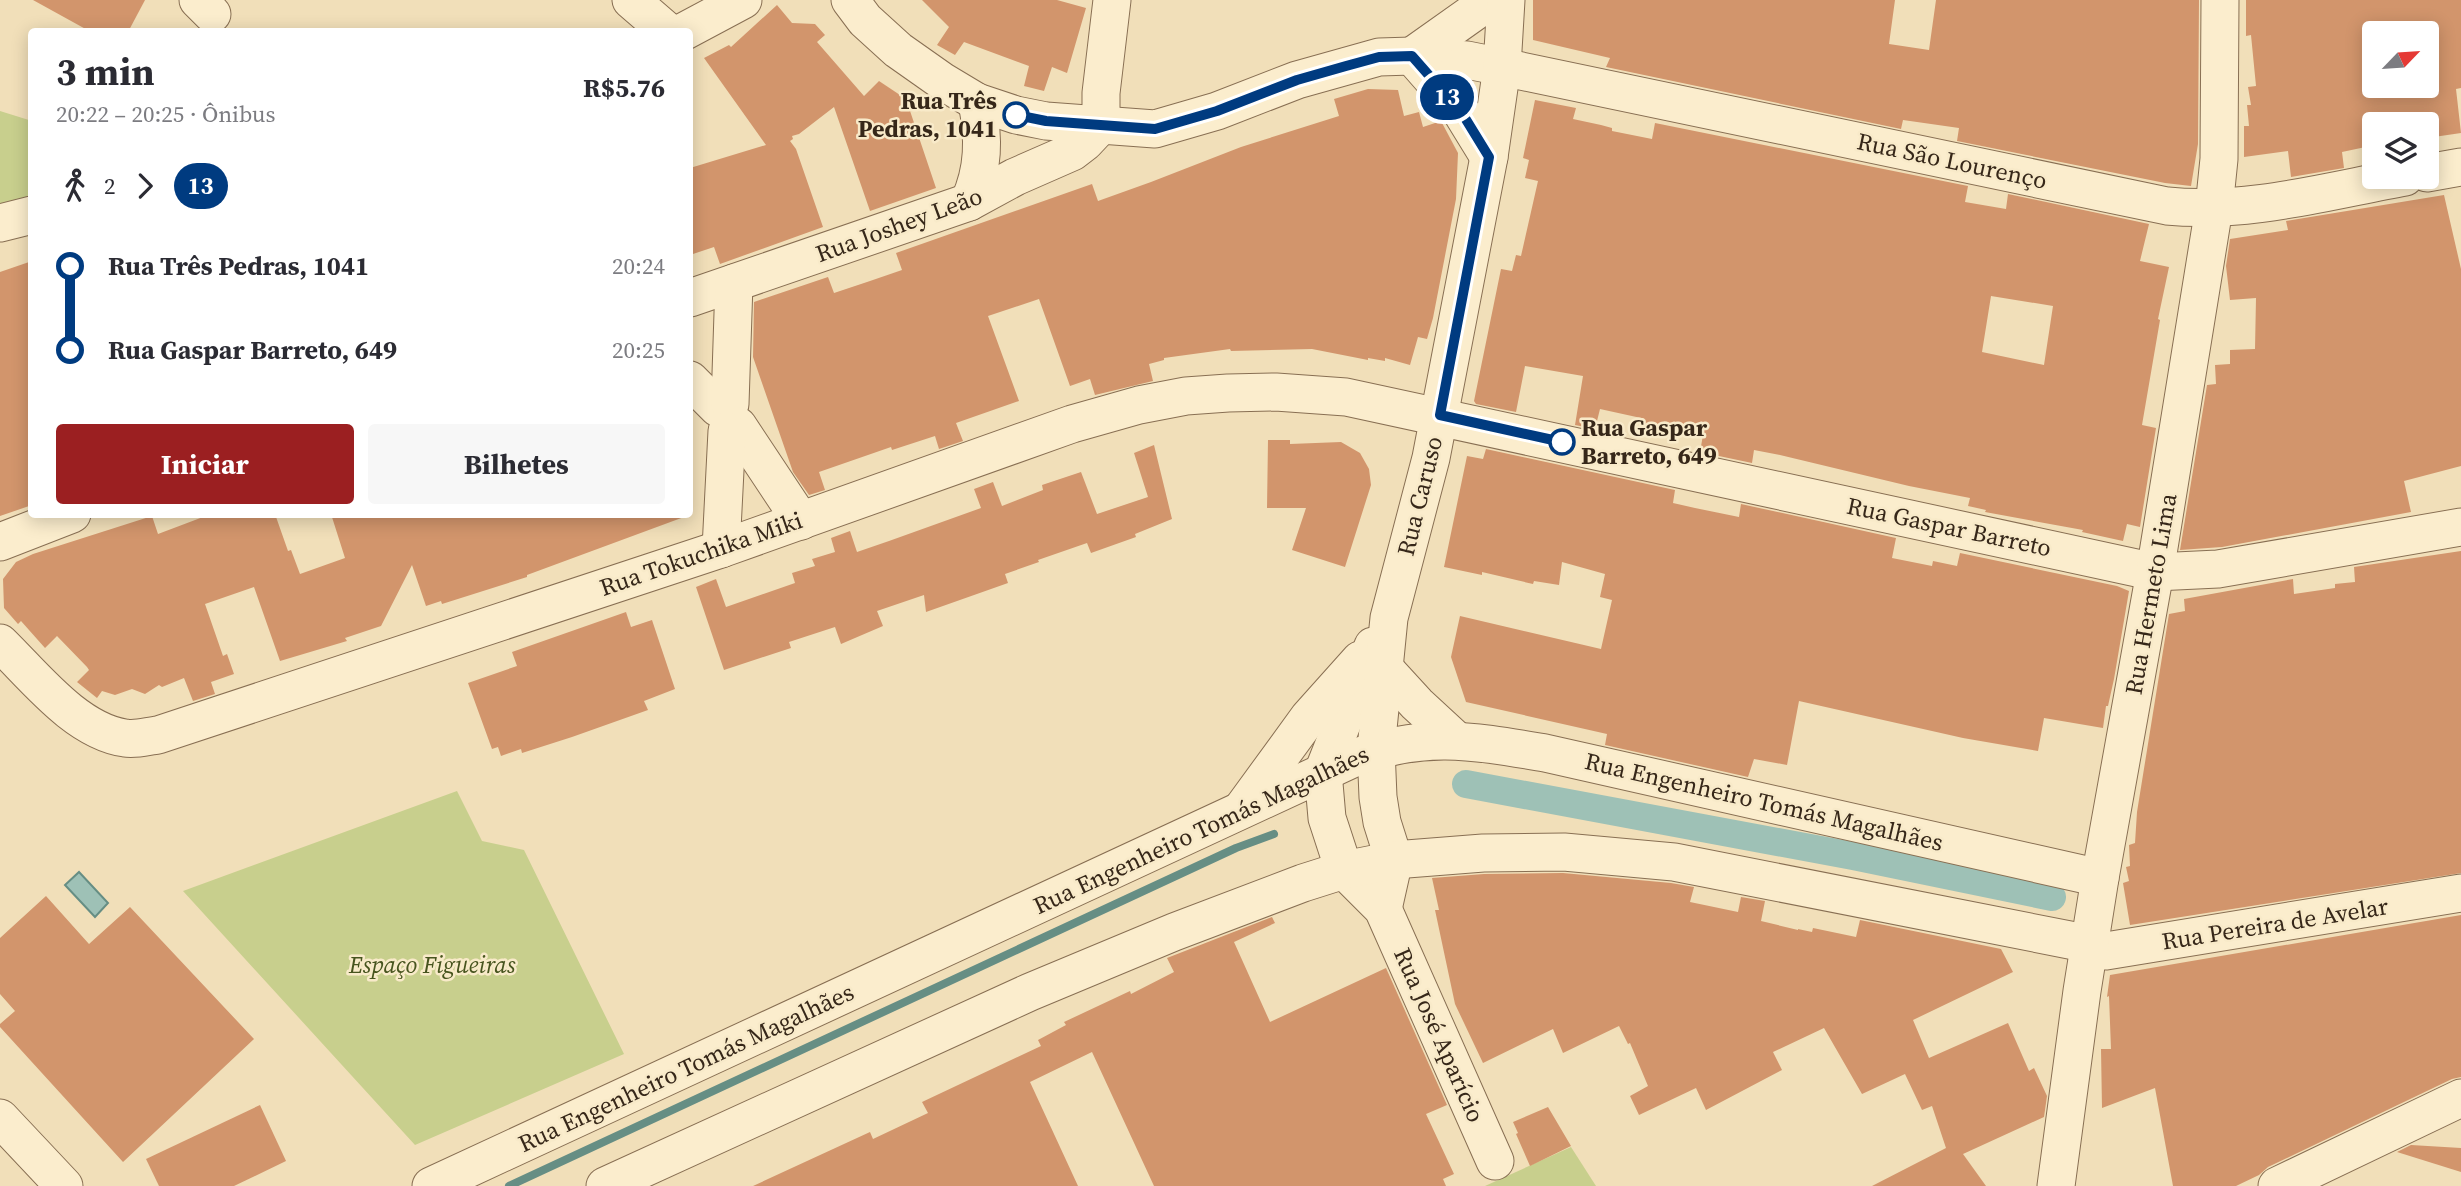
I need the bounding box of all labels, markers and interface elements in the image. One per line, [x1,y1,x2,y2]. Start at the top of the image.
north arrow [2362,21,2440,98]
map controls [2362,21,2439,189]
text: 3 min [56,46,155,98]
text: R$5.76 [583,70,665,106]
line badge: 13 [1416,74,1478,120]
text: 13 [1434,80,1460,113]
place label: Rua Três Pedras, 1041 [858,84,997,145]
text: 20:22 – 20:25 · Ônibus [56,98,275,130]
marker: Rua Três Pedras, 1041 [1003,102,1029,128]
button: layers [2362,112,2439,189]
street label: Rua São Lourenço [1854,124,2050,197]
icon: walk [56,167,94,205]
icon: forward [126,167,164,205]
text: 13 [188,169,214,202]
text: 2 [104,170,116,202]
street label: Rua Joshey Leão [811,179,987,270]
text: Rua Três Pedras, 1041 [108,248,369,284]
text: 20:24 [612,250,665,282]
text: Rua Gaspar Barreto, 649 [108,332,397,368]
text: 20:25 [612,334,665,366]
place label: Rua Gaspar Barreto, 649 [1581,411,1717,472]
button: Iniciar [56,424,354,504]
button: Bilhetes [368,424,665,504]
marker: Rua Gaspar Barreto, 649 [1549,429,1575,455]
street label: Rua Caruso [1389,433,1450,559]
street label: Rua Gaspar Barreto [1844,489,2054,564]
street label: Rua Hermeto Lima [2117,490,2185,697]
street label: Rua Tokuchika Miki [595,503,807,604]
street label: Rua Engenheiro Tomás Magalhães [1028,737,1374,922]
street label: Rua Engenheiro Tomás Magalhães [1582,744,1947,859]
street label: Rua Pereira de Avelar [2159,889,2390,958]
street label: Rua José Aparício [1386,942,1493,1127]
park label: Espaço Figueiras [348,948,516,981]
street label: Rua Engenheiro Tomás Magalhães [513,975,859,1160]

